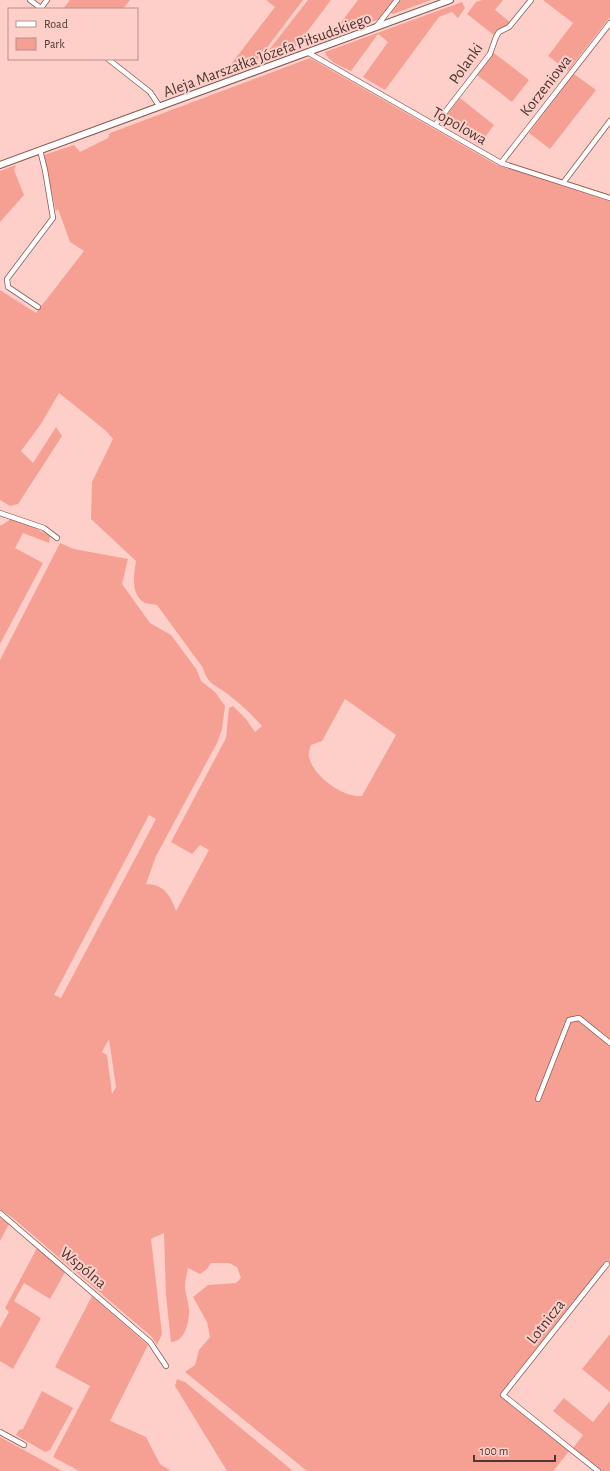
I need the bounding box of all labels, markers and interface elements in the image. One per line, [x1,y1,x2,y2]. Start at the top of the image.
legend [8,8,138,60]
street label: Aleja Marszałka Józefa Piłsudskiego [161,10,374,101]
text: Road [44,18,68,30]
text: Park [44,38,65,50]
street label: Polanki [446,40,486,87]
street label: Korzeniowa [517,52,574,119]
street label: Topolowa [429,104,490,148]
street label: Wspólna [57,1244,110,1292]
street label: Lotnicza [524,1296,568,1347]
scale bar [474,1437,555,1463]
text: 100 m [480,1445,508,1457]

